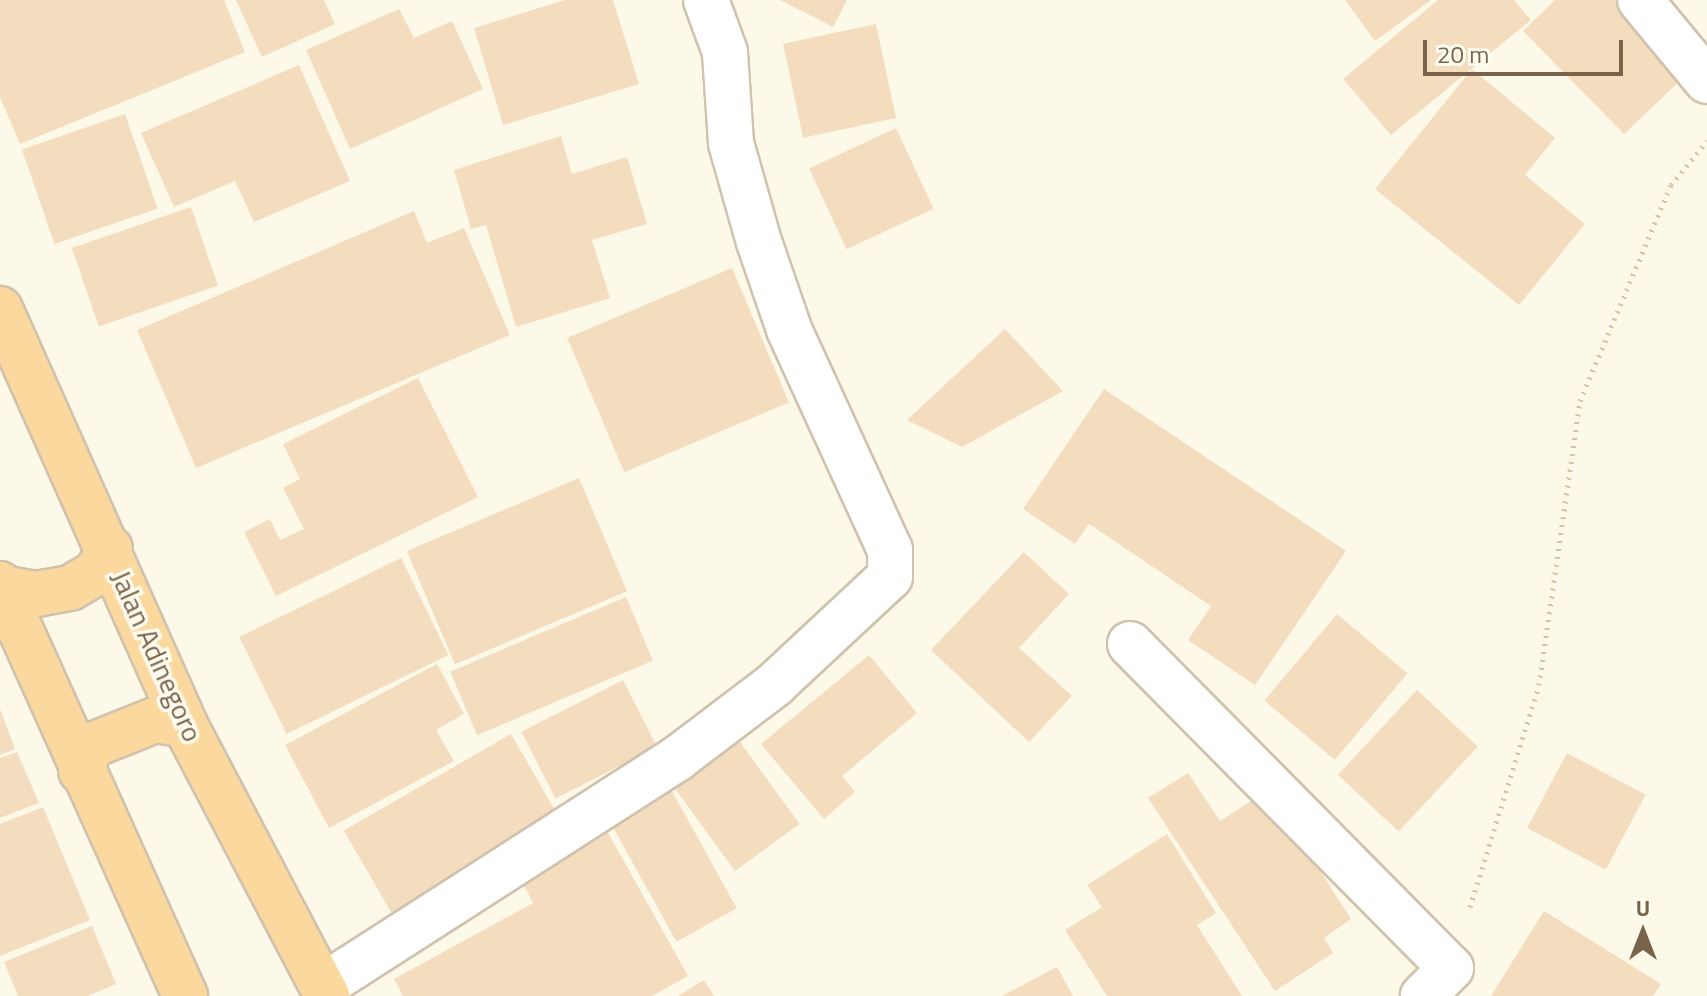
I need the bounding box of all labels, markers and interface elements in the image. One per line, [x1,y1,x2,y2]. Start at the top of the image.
scale bar [1427,24,1627,74]
text: 20 m [1437,36,1489,72]
street label: Jalan Adinegoro [104,565,210,747]
text: U [1636,891,1650,925]
north arrow [1603,892,1683,972]

